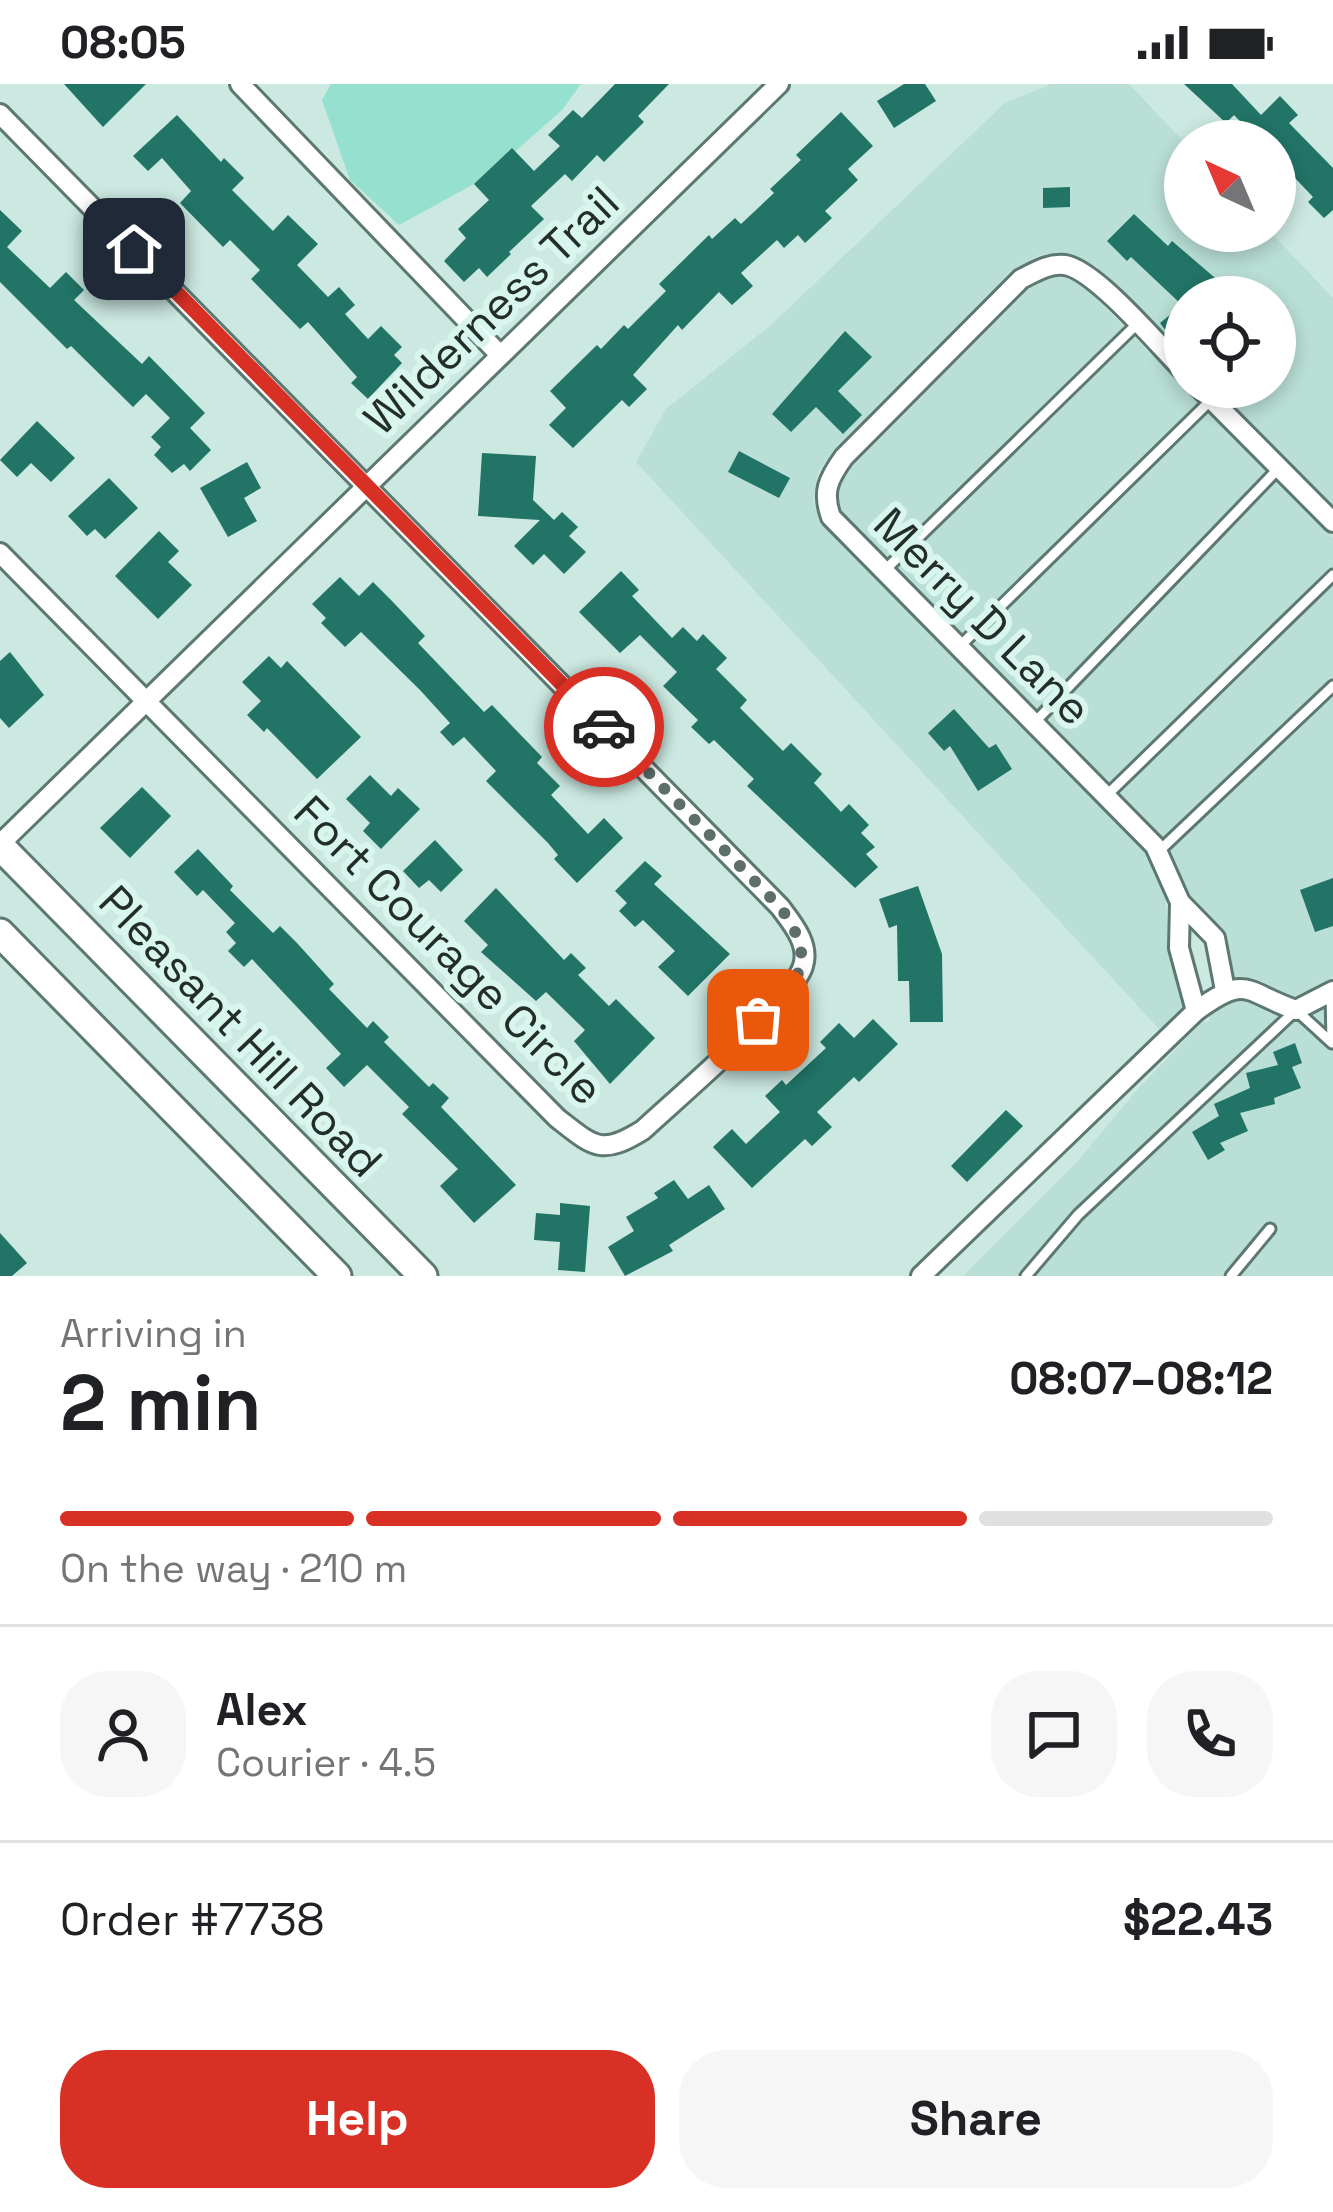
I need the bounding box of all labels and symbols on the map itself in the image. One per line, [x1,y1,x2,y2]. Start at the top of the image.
north arrow [1164,120,1296,252]
street label: Wilderness Trail [352,174,631,447]
pin [83,198,185,300]
street label: Merry D Lane [862,496,1103,737]
courier [544,667,664,787]
street label: Fort Courage Circle [282,784,615,1117]
street label: Pleasant Hill Road [87,874,394,1189]
pin [707,969,809,1071]

